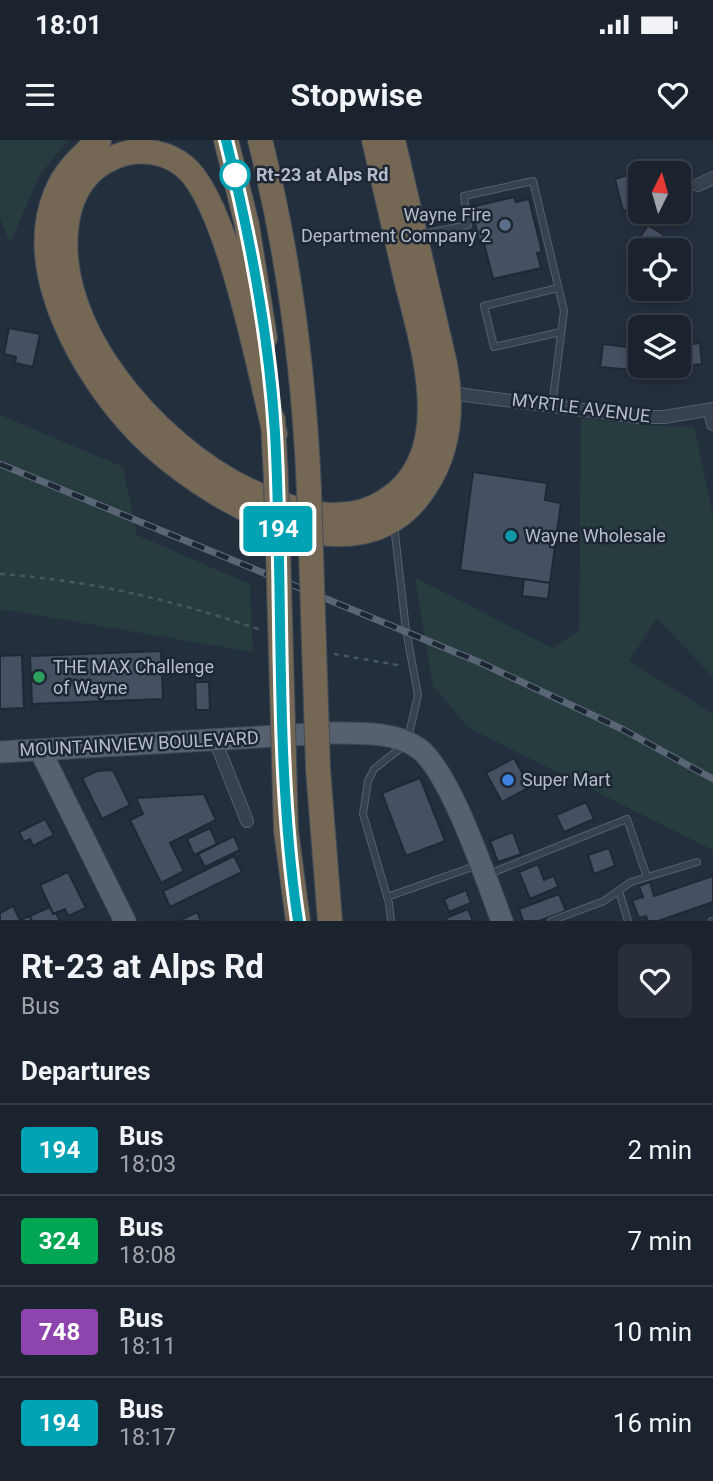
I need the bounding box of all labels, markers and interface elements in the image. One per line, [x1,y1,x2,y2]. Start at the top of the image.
text: 18:01 [35,10,102,40]
icon: menu [21,76,59,114]
text: Stopwise [291,76,422,114]
icon: heart [654,76,692,114]
marker: Rt-23 at Alps Rd [220,160,250,190]
north arrow [628,161,691,224]
map controls [628,161,691,378]
place label: Rt-23 at Alps Rd [256,164,388,185]
place label: Wayne Fire Department Company 2 [301,204,491,246]
marker: Wayne Fire Department Company 2 [497,217,513,233]
button: locate [628,238,691,301]
button: layers [628,315,691,378]
street label: MYRTLE AVENUE [511,389,651,426]
line badge: 194 [238,506,318,552]
text: 194 [257,515,299,543]
place label: Wayne Wholesale [525,525,666,546]
marker: Wayne Wholesale [503,528,519,544]
place label: THE MAX Challenge of Wayne [53,656,214,698]
marker: THE MAX Challenge of Wayne [31,669,47,685]
street label: MOUNTAINVIEW BOULEVARD [19,727,259,760]
place label: Super Mart [522,769,611,790]
marker: Super Mart [500,772,516,788]
button: heart [618,944,692,1018]
text: Rt-23 at Alps Rd [21,947,264,986]
text: Bus [21,993,60,1020]
text: Departures [21,1056,151,1086]
text: Bus [119,1121,164,1151]
text: 2 min [627,1135,692,1165]
text: 194 [39,1136,80,1164]
text: 18:03 [119,1151,176,1178]
text: Bus [119,1212,164,1242]
text: 7 min [627,1226,692,1256]
text: 324 [39,1227,80,1255]
text: 18:08 [119,1242,176,1269]
text: Bus [119,1303,164,1333]
text: 10 min [613,1317,692,1347]
text: 748 [39,1318,80,1346]
text: 18:11 [119,1333,176,1360]
text: Bus [119,1394,164,1424]
text: 16 min [613,1408,692,1438]
text: 194 [39,1409,80,1437]
text: 18:17 [119,1424,176,1451]

